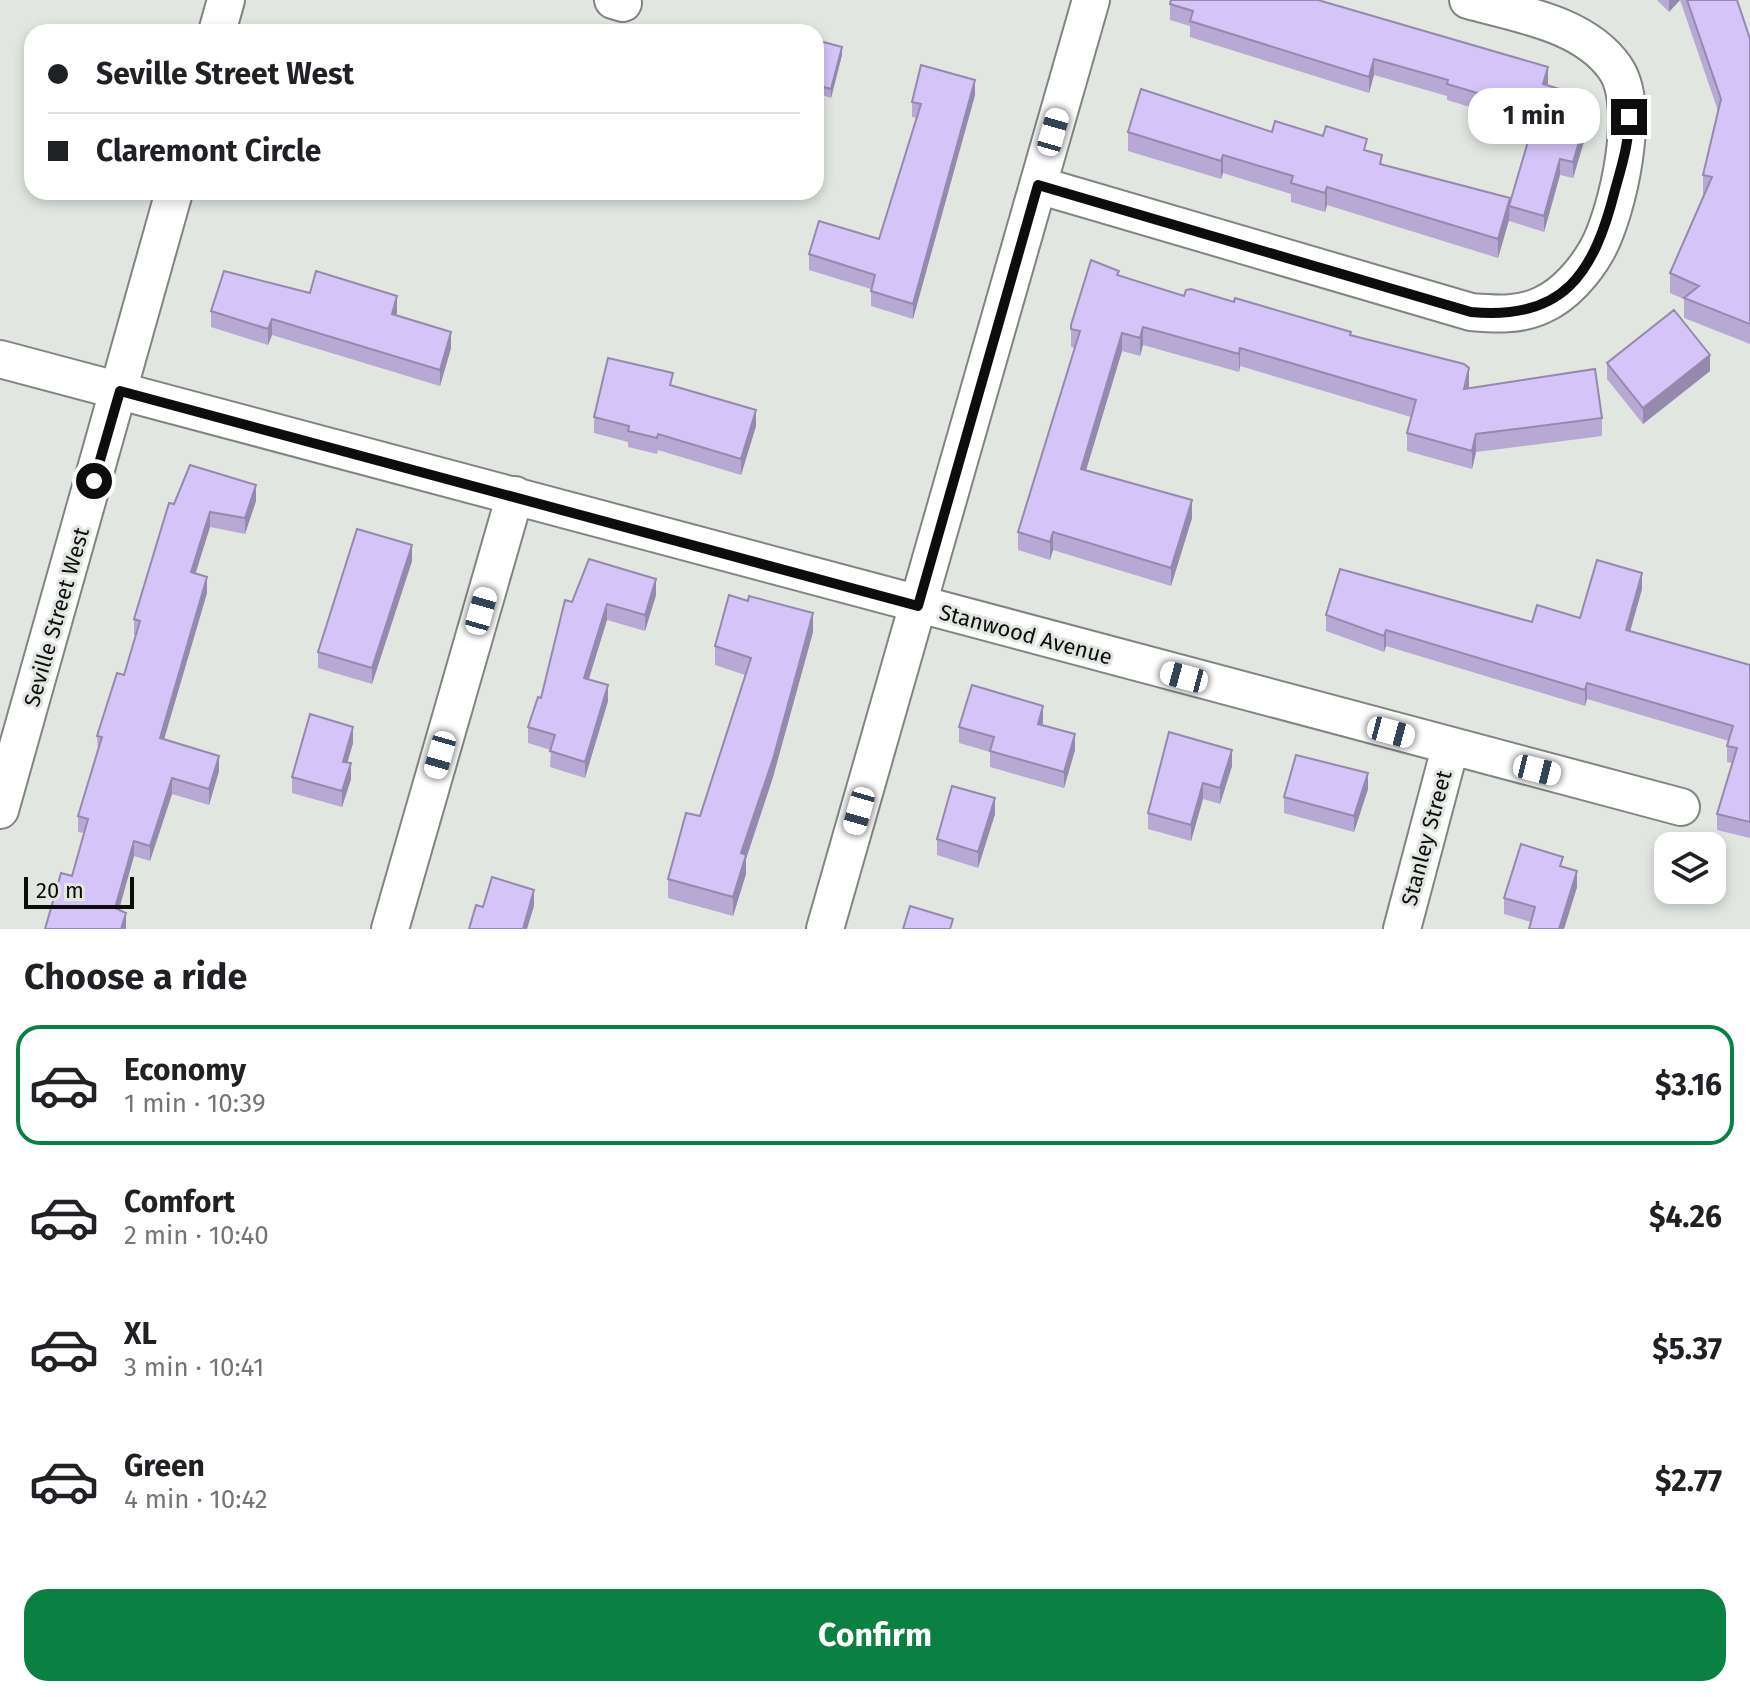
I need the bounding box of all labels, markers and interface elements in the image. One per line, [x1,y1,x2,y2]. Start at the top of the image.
text: Seville Street West [96,56,354,92]
callout: 1 min [1469,89,1601,145]
route end [1611,99,1647,135]
text: 1 min [1503,100,1565,131]
car [1035,106,1071,158]
text: Claremont Circle [96,133,321,169]
route start [76,463,112,499]
street label: Seville Street West [18,524,95,710]
car [463,585,499,637]
street label: Stanwood Avenue [936,598,1115,671]
car [1158,659,1210,695]
car [1365,714,1417,750]
car [422,729,458,781]
car [1511,753,1563,787]
street label: Stanley Street [1395,767,1458,909]
car [841,785,877,837]
map controls [1654,832,1726,904]
button: layers [1654,832,1726,904]
scale bar [24,873,134,909]
text: 20 m [36,877,84,904]
text: Choose a ride [24,955,247,999]
icon: car [28,1049,100,1121]
text: Economy [124,1052,246,1088]
text: $3.16 [1655,1067,1722,1103]
text: 1 min · 10:39 [124,1088,266,1119]
icon: car [28,1181,100,1253]
text: Comfort [124,1184,235,1220]
text: $4.26 [1649,1199,1722,1235]
text: 2 min · 10:40 [124,1220,269,1251]
icon: car [28,1313,100,1385]
text: XL [124,1316,157,1352]
text: $5.37 [1652,1331,1722,1367]
text: 3 min · 10:41 [124,1352,264,1383]
icon: car [28,1445,100,1517]
text: Green [124,1448,205,1484]
text: $2.77 [1655,1463,1722,1499]
text: 4 min · 10:42 [124,1484,268,1515]
button: Confirm [24,1589,1726,1681]

